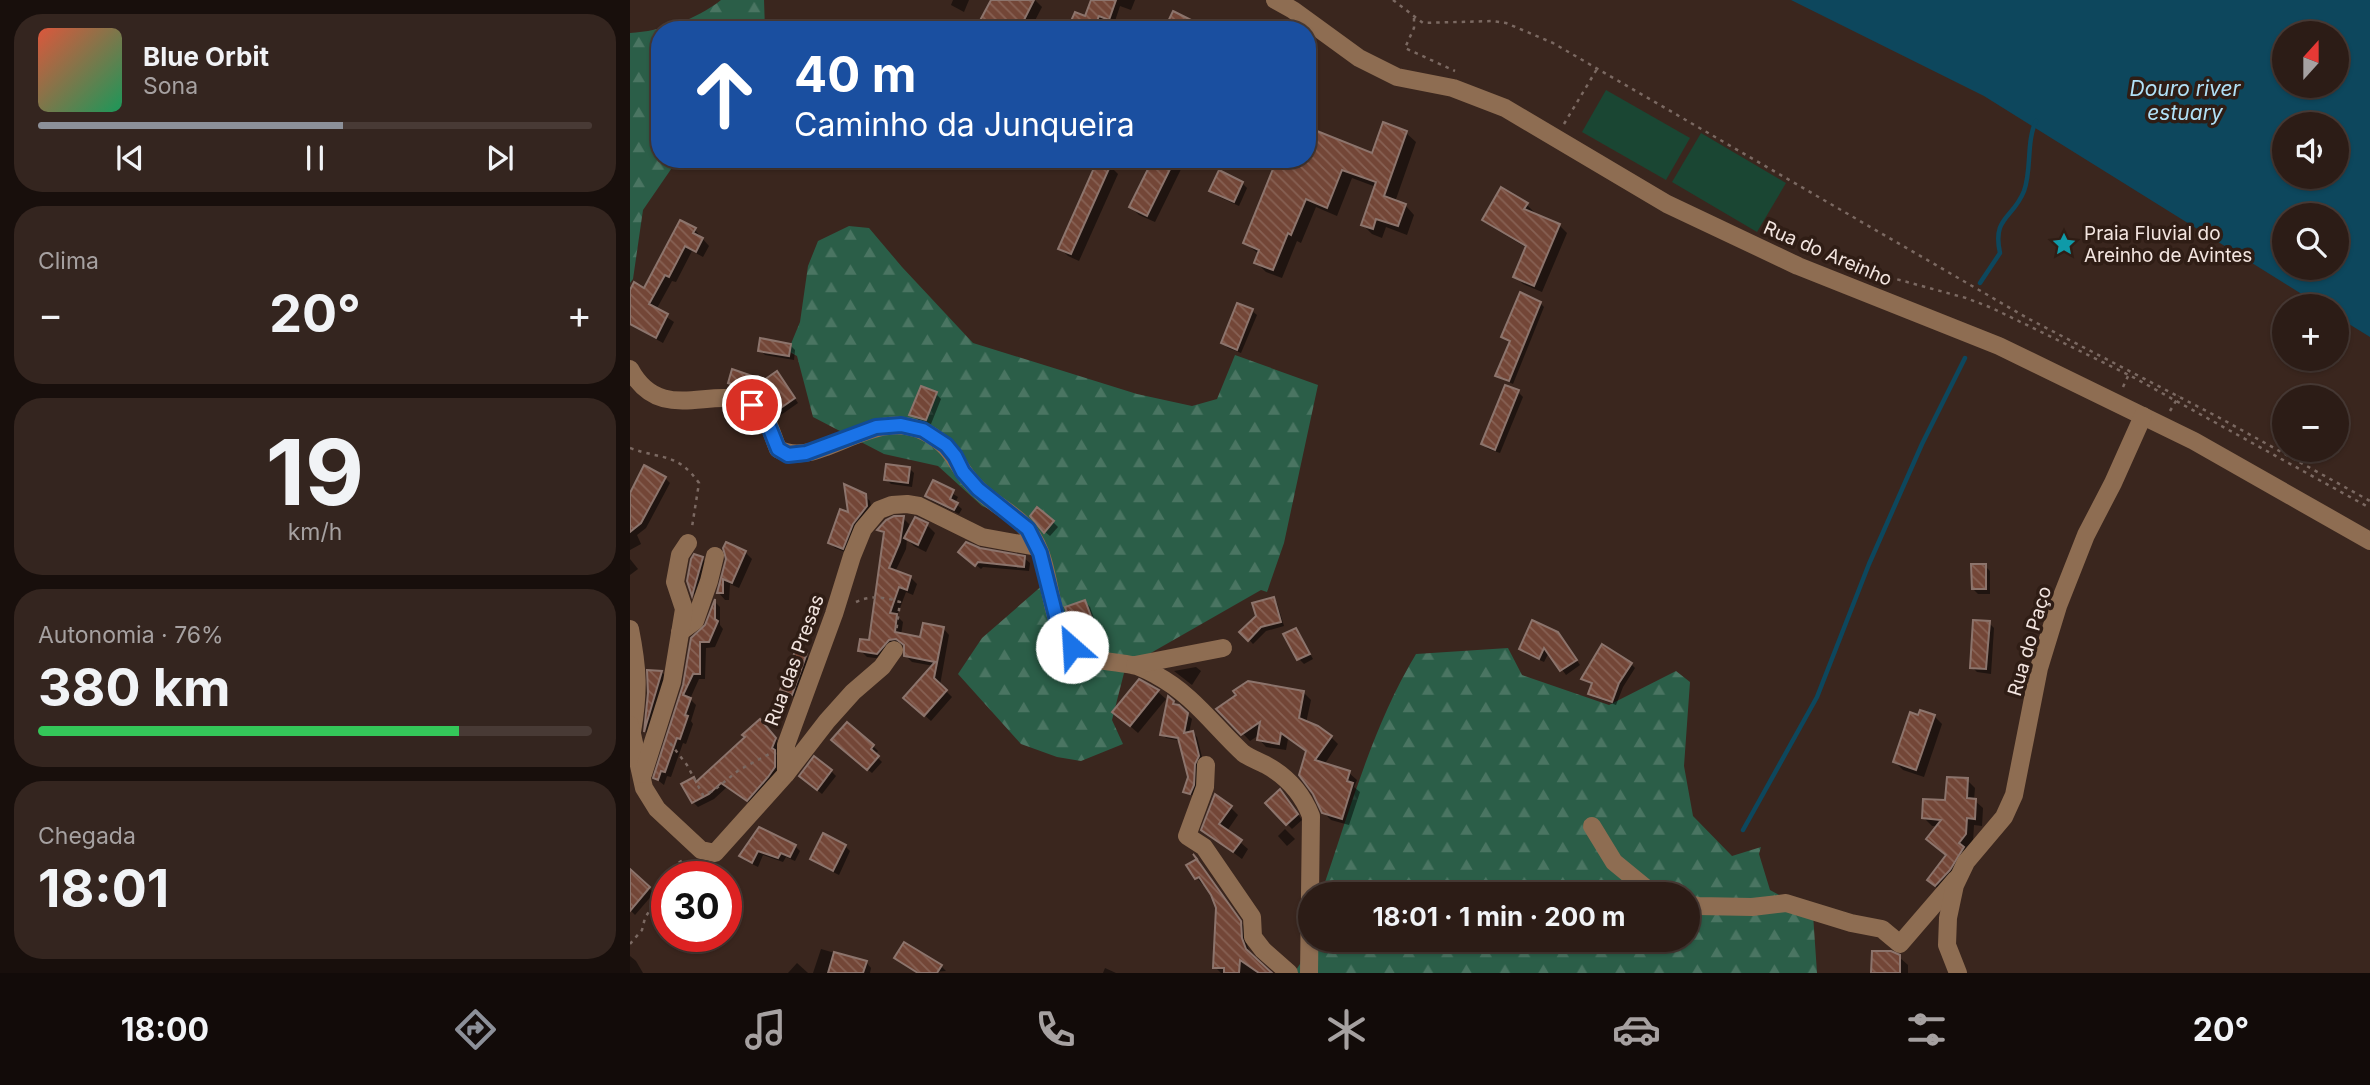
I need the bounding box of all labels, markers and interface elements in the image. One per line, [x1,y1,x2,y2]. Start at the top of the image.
north arrow [2272,21,2348,98]
map controls [2272,21,2349,462]
text: Blue Orbit [143,41,269,72]
text: 40 m [794,45,917,104]
icon: ahead [679,49,770,140]
text: Sona [143,72,198,100]
water label: Douro river estuary [2130,76,2242,125]
text: Caminho da Junqueira [794,105,1135,144]
button: sound [2272,112,2349,189]
icon: previous [111,139,149,177]
icon: pause [296,139,334,177]
icon: next [481,139,519,177]
button: search [2272,203,2349,280]
street label: Rua do Areinho [1760,216,1896,291]
place label: Praia Fluvial do Areinho de Avintes [2084,222,2252,267]
place icon: Praia Fluvial do Areinho de Avintes [2050,230,2078,258]
text: Clima [38,247,99,275]
text: 20° [269,282,361,345]
text: − [38,291,63,337]
text: + [567,291,592,337]
button: + [2272,294,2349,371]
pin [722,375,782,435]
button: − [2272,385,2349,462]
icon: arrive [733,386,771,424]
text: 19 [266,417,364,527]
text: km/h [288,518,342,546]
street label: Rua do Paço [2003,584,2056,699]
street label: Rua das Presas [760,591,829,729]
position arrow [1035,610,1109,684]
text: Autonomia · 76% [38,621,224,649]
text: 380 km [38,656,230,719]
text: Chegada [38,822,136,850]
text: 18:01 [38,857,169,920]
speed limit sign: 30 [651,861,742,952]
text: 18:01 · 1 min · 200 m [1372,901,1626,932]
icon: directions [451,1005,500,1054]
icon: music [741,1005,790,1054]
icon: phone [1031,1005,1080,1054]
icon: climate [1322,1005,1371,1054]
icon: car [1612,1005,1661,1054]
icon: filters [1902,1005,1951,1054]
text: 18:00 [121,1010,209,1049]
text: 20° [2193,1010,2249,1049]

